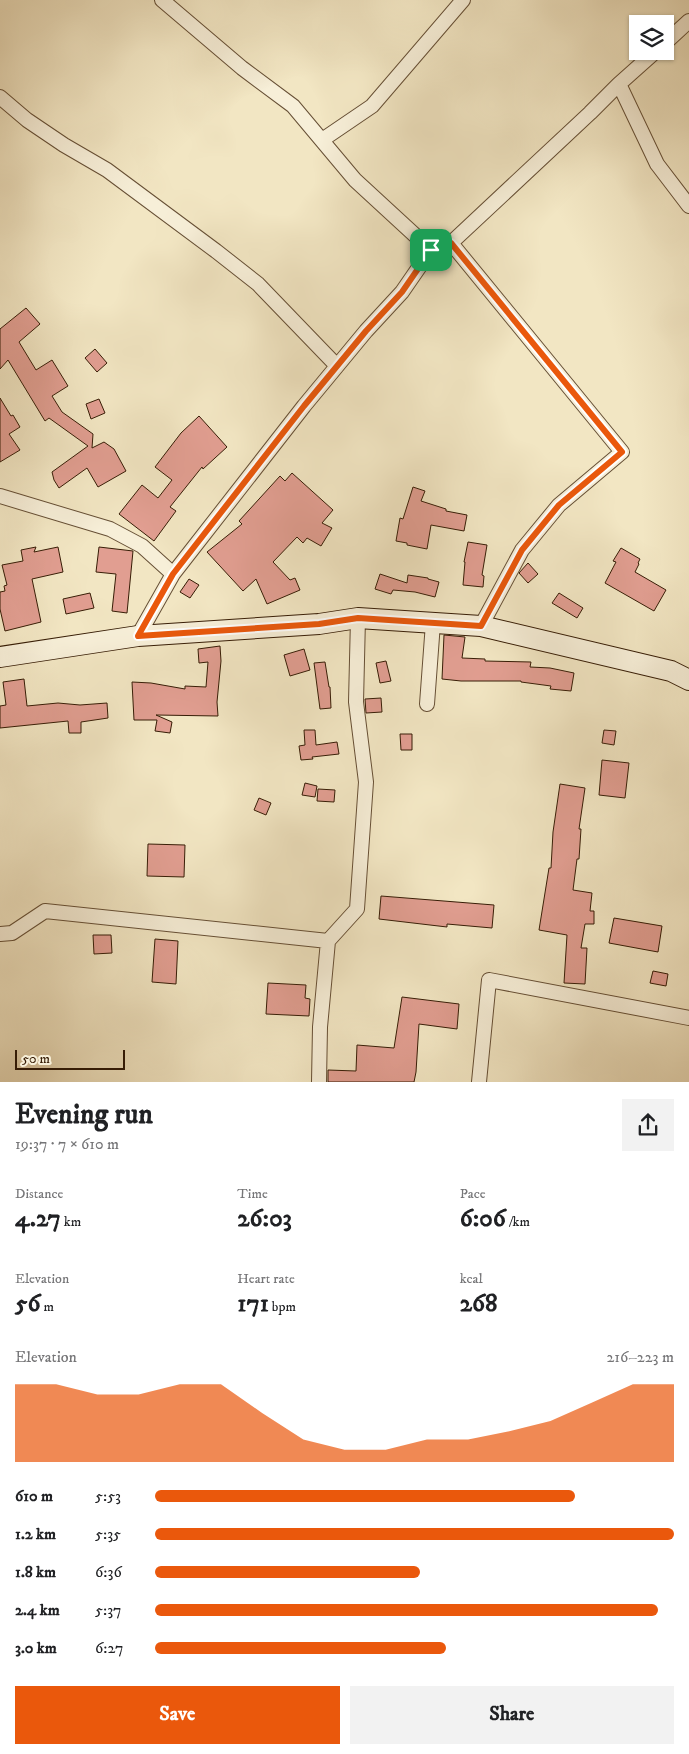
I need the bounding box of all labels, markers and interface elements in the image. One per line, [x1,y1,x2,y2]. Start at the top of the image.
map controls [629,15,674,60]
button: layers [629,15,674,60]
pin [410,229,452,271]
icon: arrive [417,236,445,264]
scale bar [15,1046,125,1070]
text: 50 m [22,1050,50,1068]
text: Evening run [15,1097,153,1132]
button: share [622,1099,674,1151]
text: 19:37 · 7 × 610 m [15,1134,119,1154]
text: Distance [15,1185,63,1203]
text: Time [237,1185,268,1203]
text: Pace [460,1185,486,1203]
text: 4.27 [15,1203,61,1234]
text: 26:03 [237,1203,292,1234]
text: 6:06 [460,1203,506,1234]
text: km [61,1213,81,1231]
text: /km [506,1213,530,1231]
text: Elevation [15,1270,69,1288]
text: Heart rate [237,1270,295,1288]
text: kcal [460,1270,483,1288]
text: 56 [15,1288,40,1319]
text: 171 [237,1288,269,1319]
text: 268 [460,1288,497,1319]
text: m [40,1298,54,1316]
text: bpm [269,1298,296,1316]
text: Elevation [15,1347,77,1367]
text: 216–223 m [606,1347,674,1367]
text: 610 m [15,1486,53,1506]
text: 5:53 [95,1486,121,1506]
text: 1.2 km [15,1524,56,1544]
text: 5:35 [95,1524,121,1544]
text: 1.8 km [15,1562,56,1582]
text: 6:36 [95,1562,122,1582]
text: 2.4 km [15,1600,60,1620]
text: 5:37 [95,1600,122,1620]
text: 3.0 km [15,1638,57,1658]
text: 6:27 [95,1638,123,1658]
button: Save [15,1686,340,1744]
button: Share [350,1686,674,1744]

